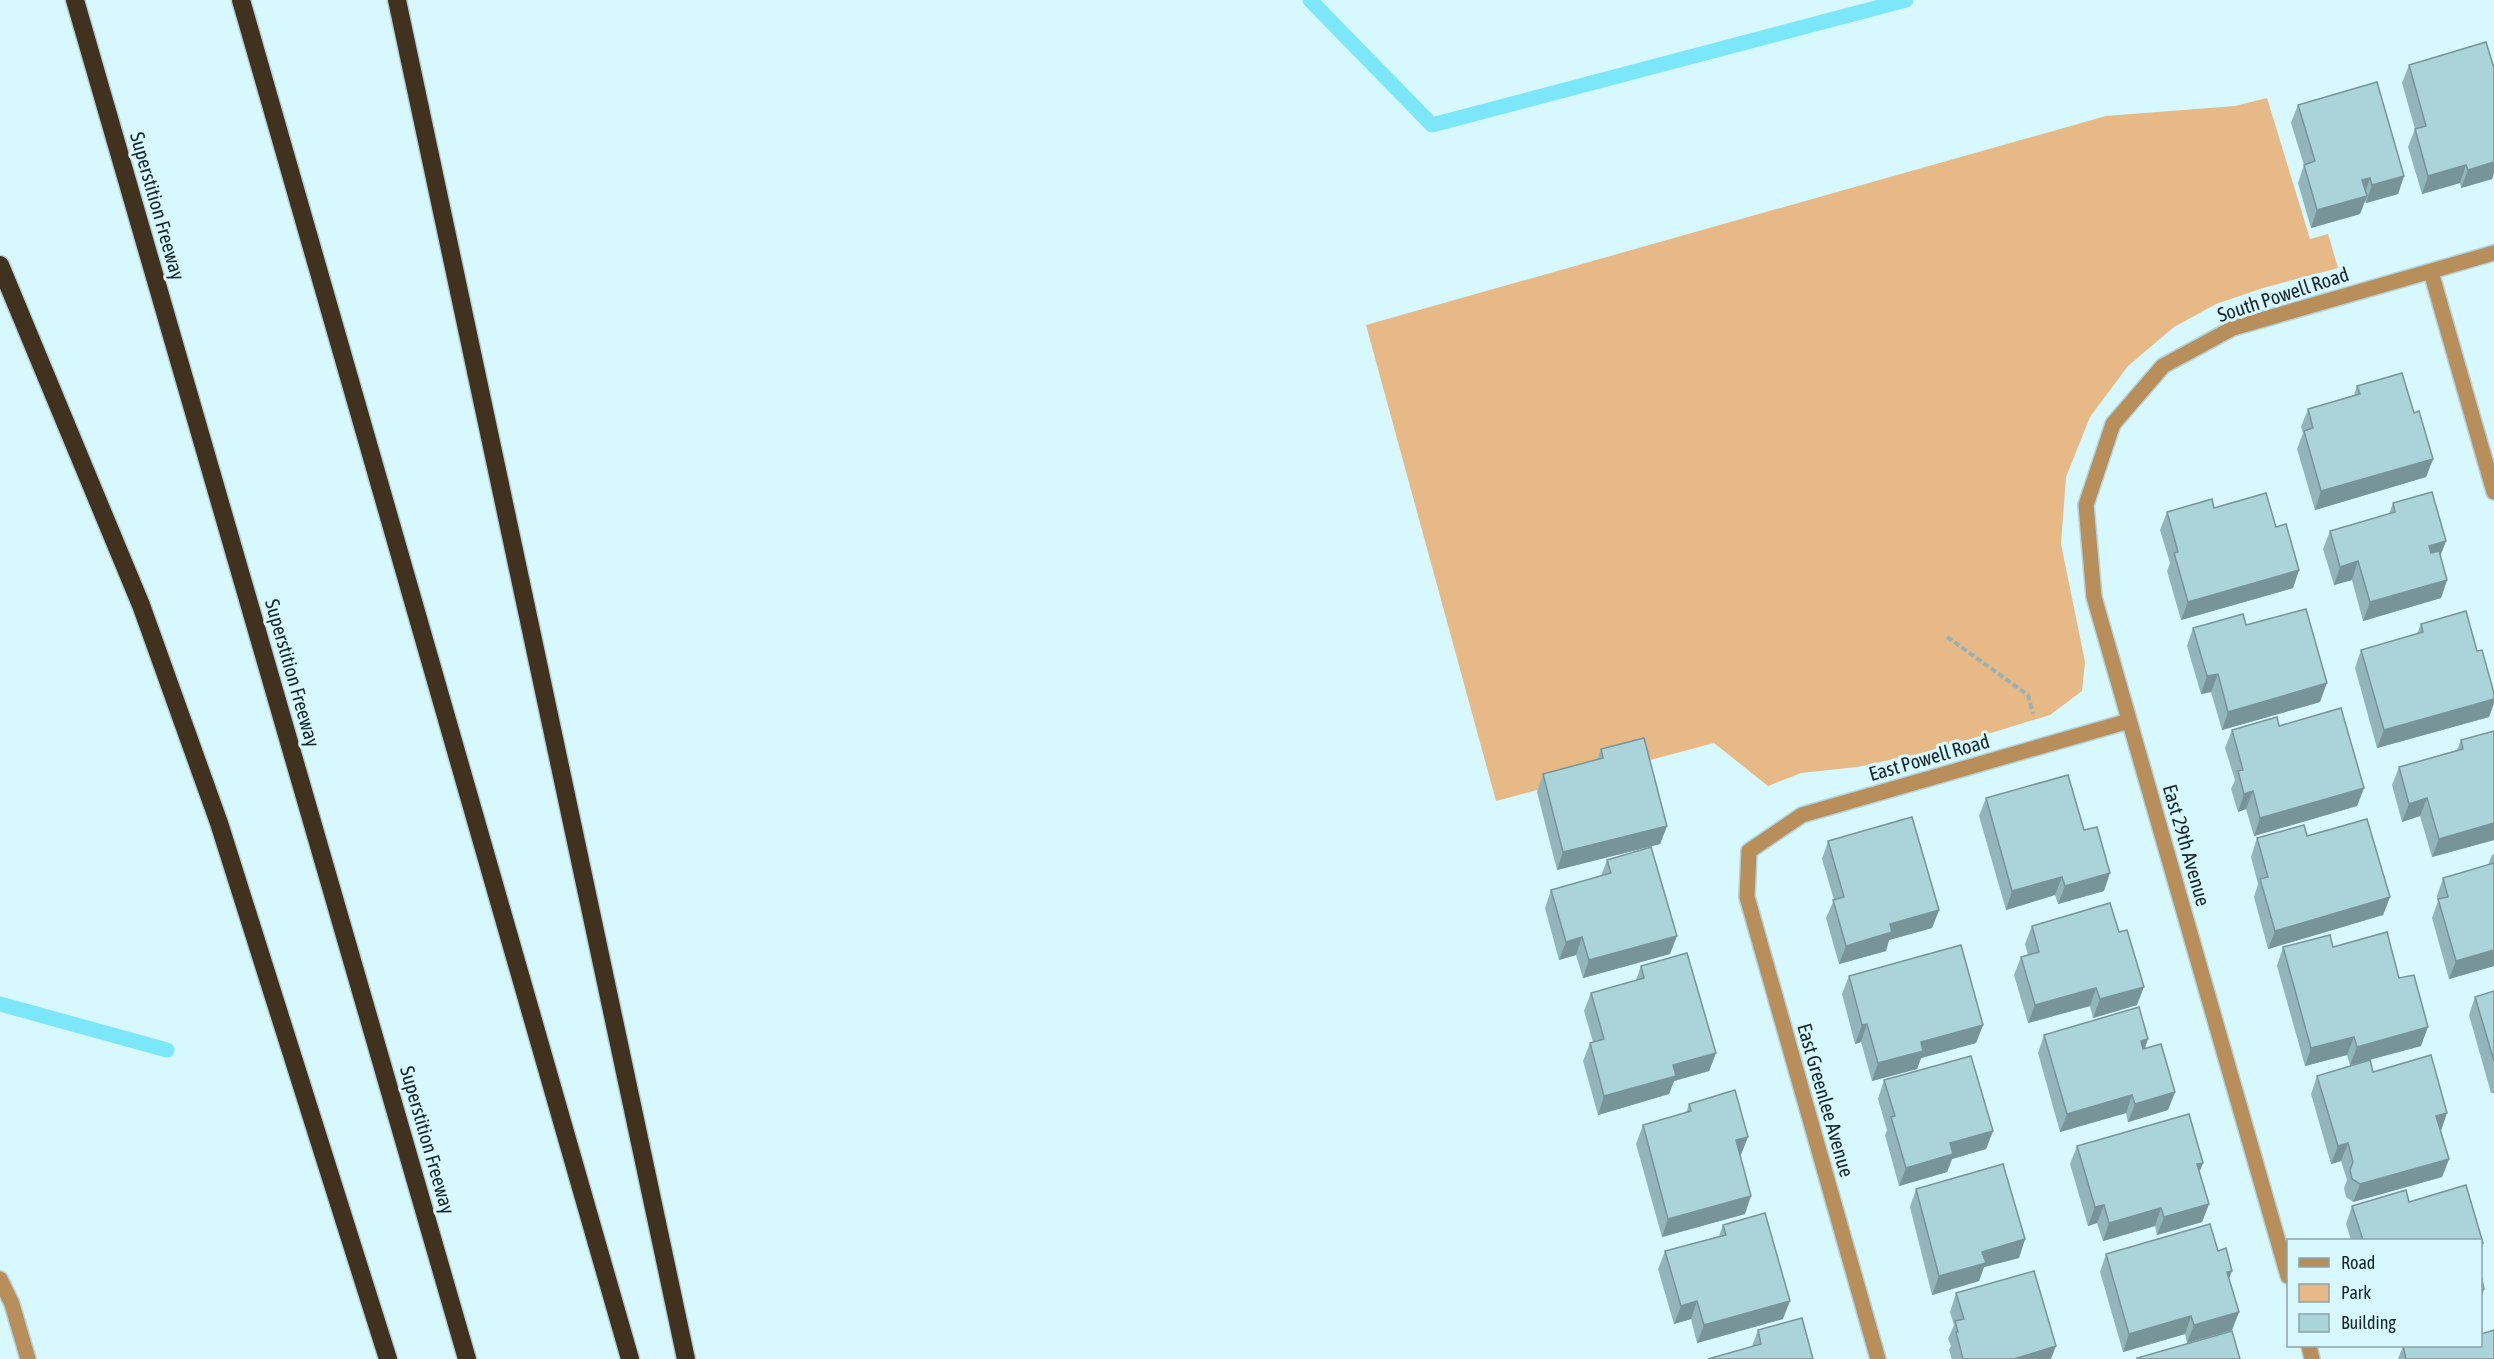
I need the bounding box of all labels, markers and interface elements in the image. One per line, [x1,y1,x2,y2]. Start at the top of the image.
street label: Superstition Freeway [126,129,190,283]
street label: South Powell Road [2214,262,2352,326]
street label: Superstition Freeway [261,596,325,750]
street label: East Powell Road [1866,729,1992,785]
street label: East 29th Avenue [2159,781,2215,909]
street label: East Greenlee Avenue [1793,1020,1859,1180]
street label: Superstition Freeway [396,1063,460,1217]
legend [2287,1239,2482,1347]
text: Road [2341,1252,2375,1273]
text: Park [2341,1282,2371,1303]
text: Building [2341,1312,2396,1333]

